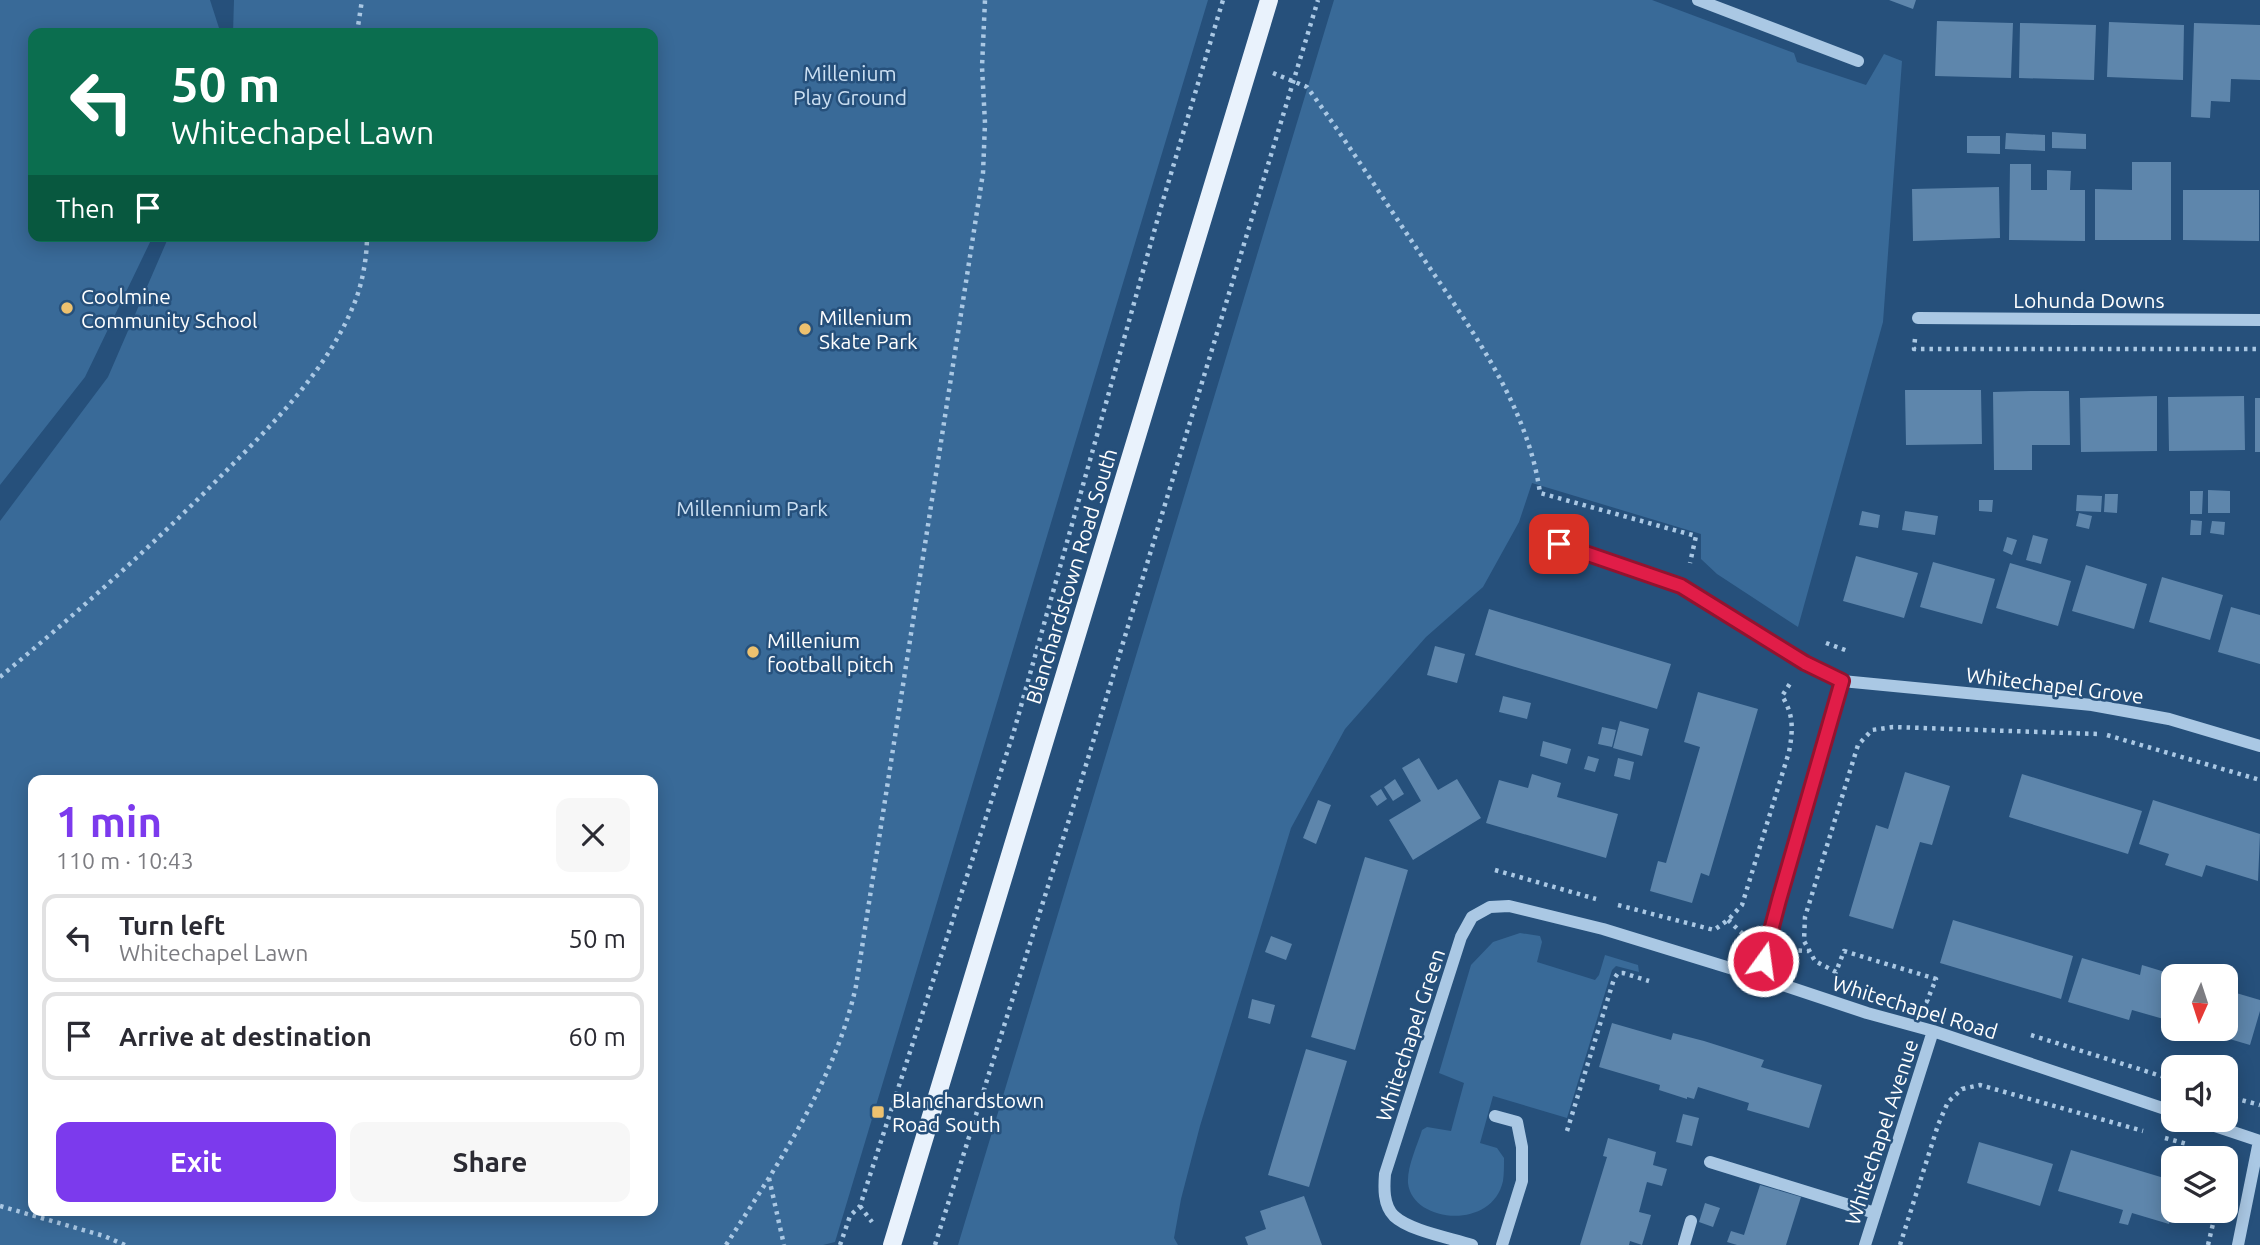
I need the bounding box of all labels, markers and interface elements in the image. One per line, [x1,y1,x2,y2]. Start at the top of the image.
icon: left [56,56,147,147]
text: 50 m [171,56,280,111]
park label: Millenium Play Ground [793,61,907,109]
text: Whitechapel Lawn [171,114,434,150]
icon: arrive [129,189,167,227]
text: Then [56,194,115,223]
place label: Coolmine Community School [81,284,258,332]
street label: Lohunda Downs [2013,288,2165,312]
marker: Coolmine Community School [59,300,75,316]
place label: Millenium Skate Park [819,305,918,353]
marker: Millenium Skate Park [797,321,813,337]
street label: Blanchardstown Road South [1021,445,1121,707]
park label: Millennium Park [676,496,828,520]
pin [1529,514,1589,574]
icon: arrive [1540,525,1578,563]
place label: Millenium football pitch [767,628,894,676]
marker: Millenium football pitch [745,644,761,660]
street label: Whitechapel Grove [1965,662,2145,708]
text: 1 min [56,798,162,845]
button: close [556,798,630,872]
text: 110 m · 10:43 [56,848,194,873]
text: Turn left [119,911,225,940]
icon: left [60,919,98,957]
text: 50 m [568,924,626,953]
position arrow [1726,924,1800,998]
text: Whitechapel Lawn [119,940,308,965]
street label: Whitechapel Green [1371,946,1449,1124]
north arrow [2161,964,2238,1041]
map controls [2161,964,2238,1223]
street label: Whitechapel Road [1830,970,2000,1044]
icon: arrive [60,1017,98,1055]
text: Arrive at destination [119,1022,372,1051]
text: 60 m [568,1022,626,1051]
street label: Whitechapel Avenue [1840,1036,1922,1228]
button: sound [2161,1055,2238,1132]
place label: Blanchardstown Road South [892,1088,1044,1136]
marker: Blanchardstown Road South [870,1104,886,1120]
button: Exit [56,1122,336,1202]
button: Share [350,1122,630,1202]
button: layers [2161,1146,2238,1223]

